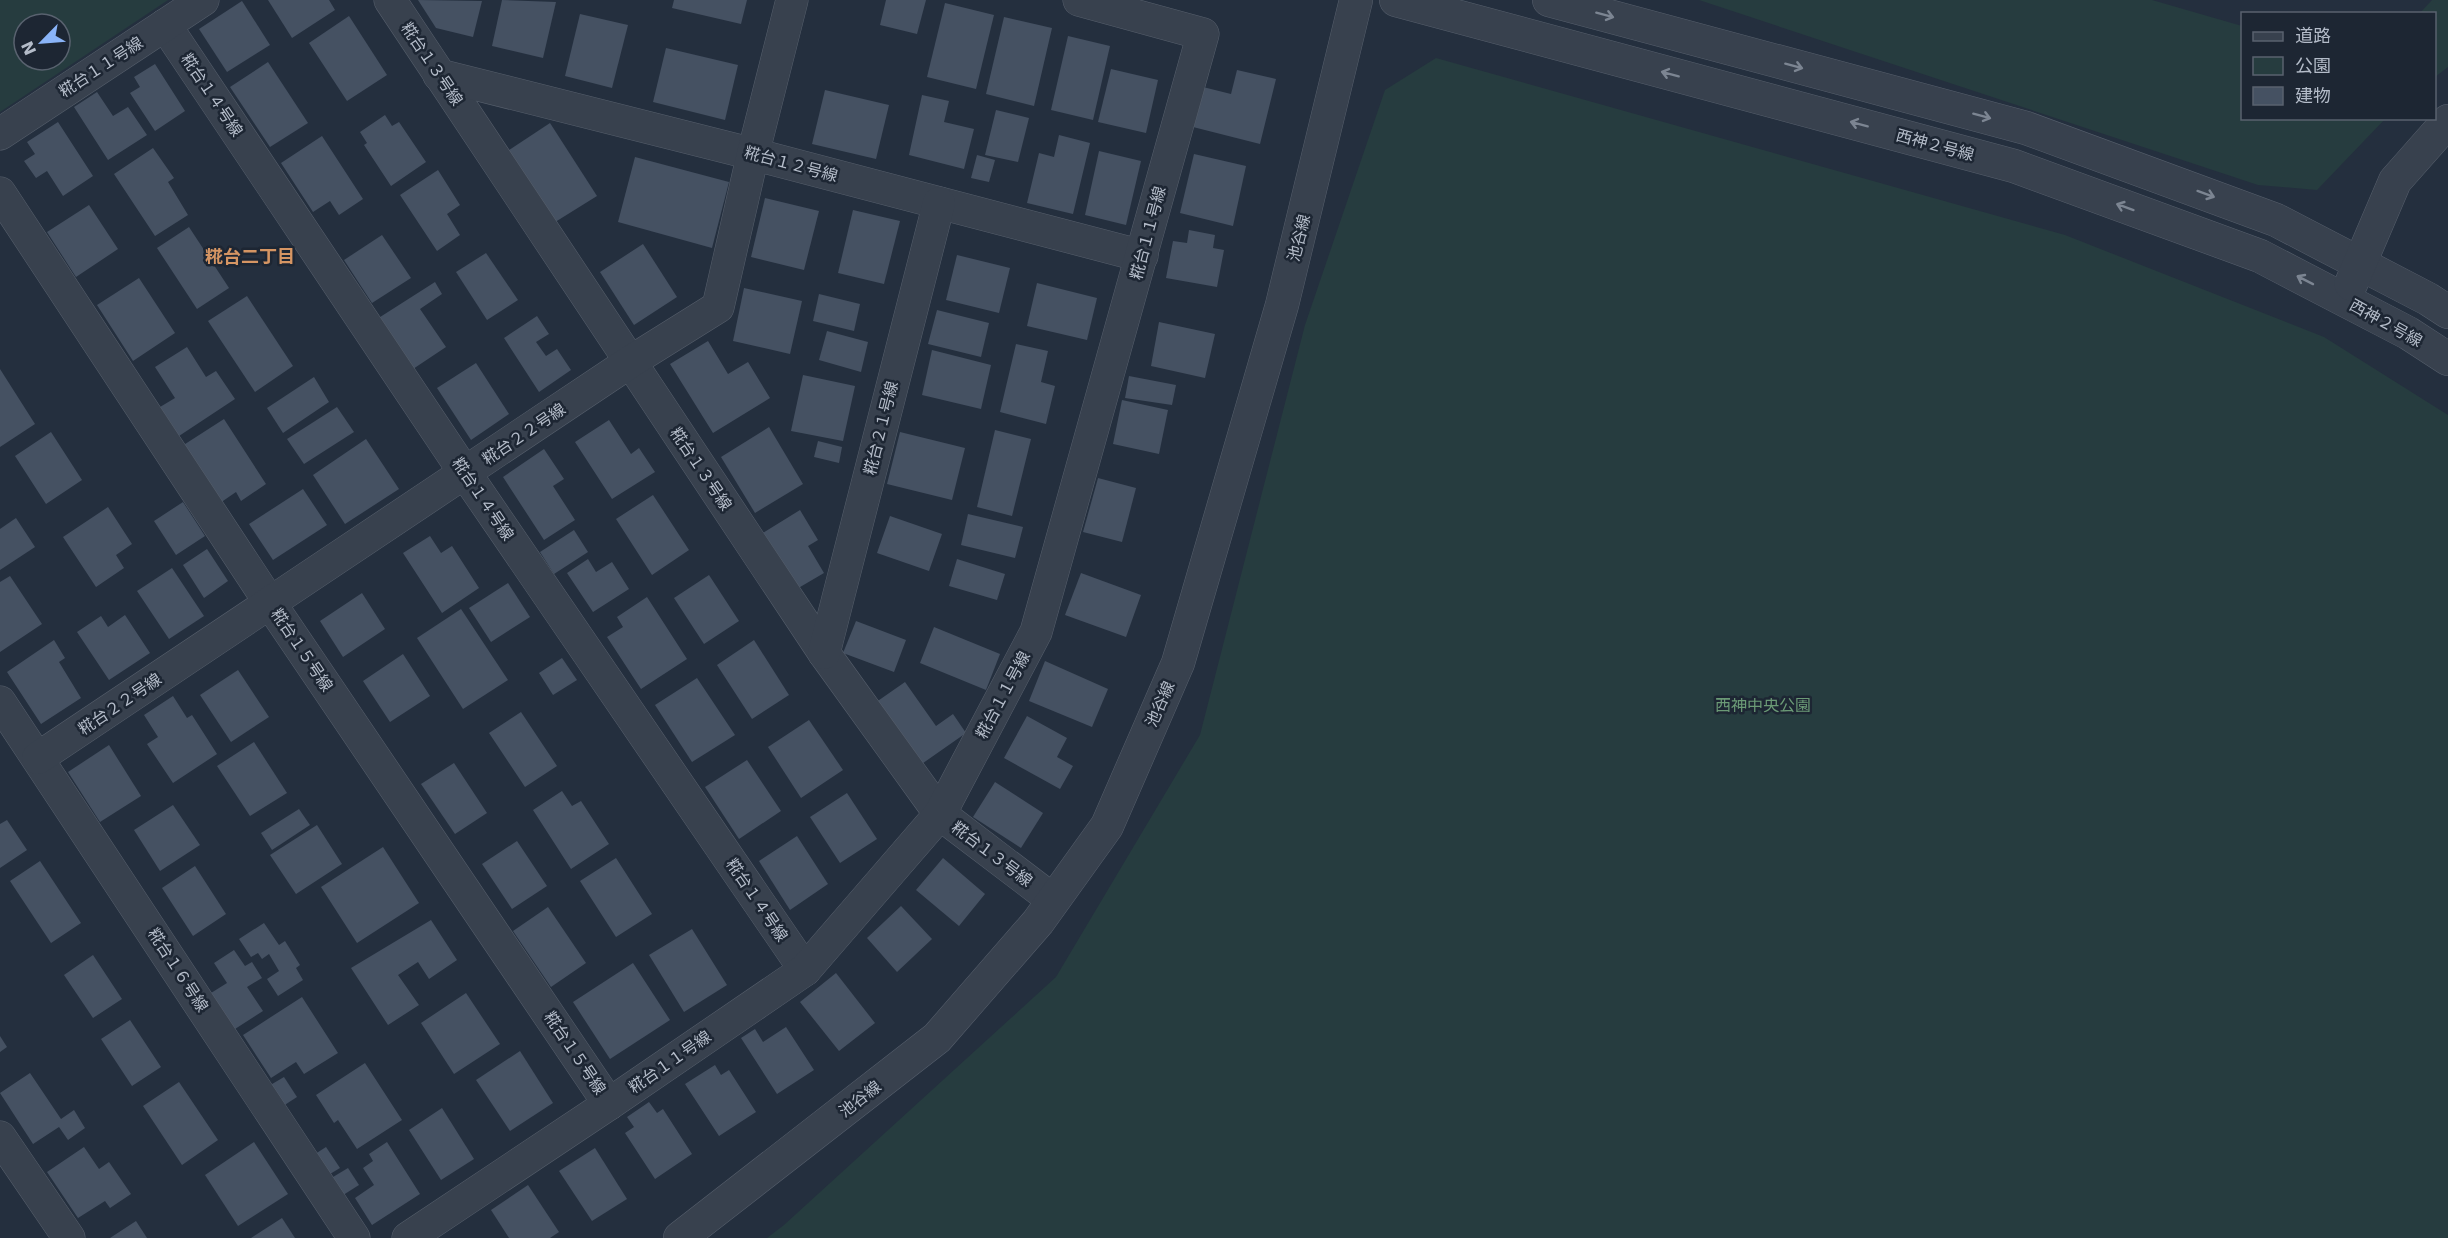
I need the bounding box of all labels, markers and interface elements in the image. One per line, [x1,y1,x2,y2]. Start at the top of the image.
one-way arrow [1595,10,1614,21]
north arrow [12,12,72,72]
legend [2241,12,2436,120]
street label: 糀台１３号線 [397,19,467,109]
text: 道路 [2295,25,2331,46]
street label: 糀台１１号線 [56,33,146,101]
text: N [17,38,40,58]
street label: 糀台１４号線 [177,50,247,140]
text: 公園 [2295,55,2331,76]
one-way arrow [1784,60,1803,72]
one-way arrow [1661,67,1680,79]
text: 建物 [2295,85,2331,106]
one-way arrow [1972,111,1991,122]
one-way arrow [1849,118,1868,129]
street label: 西神２号線 [1894,125,1976,165]
street label: 糀台１２号線 [742,142,840,186]
street label: 糀台１１号線 [1126,184,1170,282]
one-way arrow [2196,189,2214,200]
one-way arrow [2116,200,2135,211]
street label: 池谷線 [1284,212,1314,264]
district label: 糀台二丁目 [205,246,295,267]
one-way arrow [2297,273,2315,285]
street label: 西神２号線 [2346,295,2426,351]
street label: 糀台２１号線 [860,379,902,477]
street label: 糀台２２号線 [479,399,569,469]
street label: 糀台１３号線 [666,424,736,514]
street label: 糀台１４号線 [448,454,518,544]
street label: 糀台１５号線 [267,605,337,695]
street label: 糀台１１号線 [972,648,1034,742]
street label: 糀台２２号線 [75,669,165,739]
street label: 池谷線 [1142,678,1178,730]
park label: 西神中央公園 [1715,696,1811,715]
street label: 糀台１３号線 [948,818,1036,890]
street label: 糀台１４号線 [722,855,792,945]
street label: 糀台１６号線 [144,925,212,1015]
street label: 糀台１５号線 [540,1008,610,1098]
street label: 糀台１１号線 [625,1027,715,1097]
street label: 池谷線 [835,1077,885,1121]

